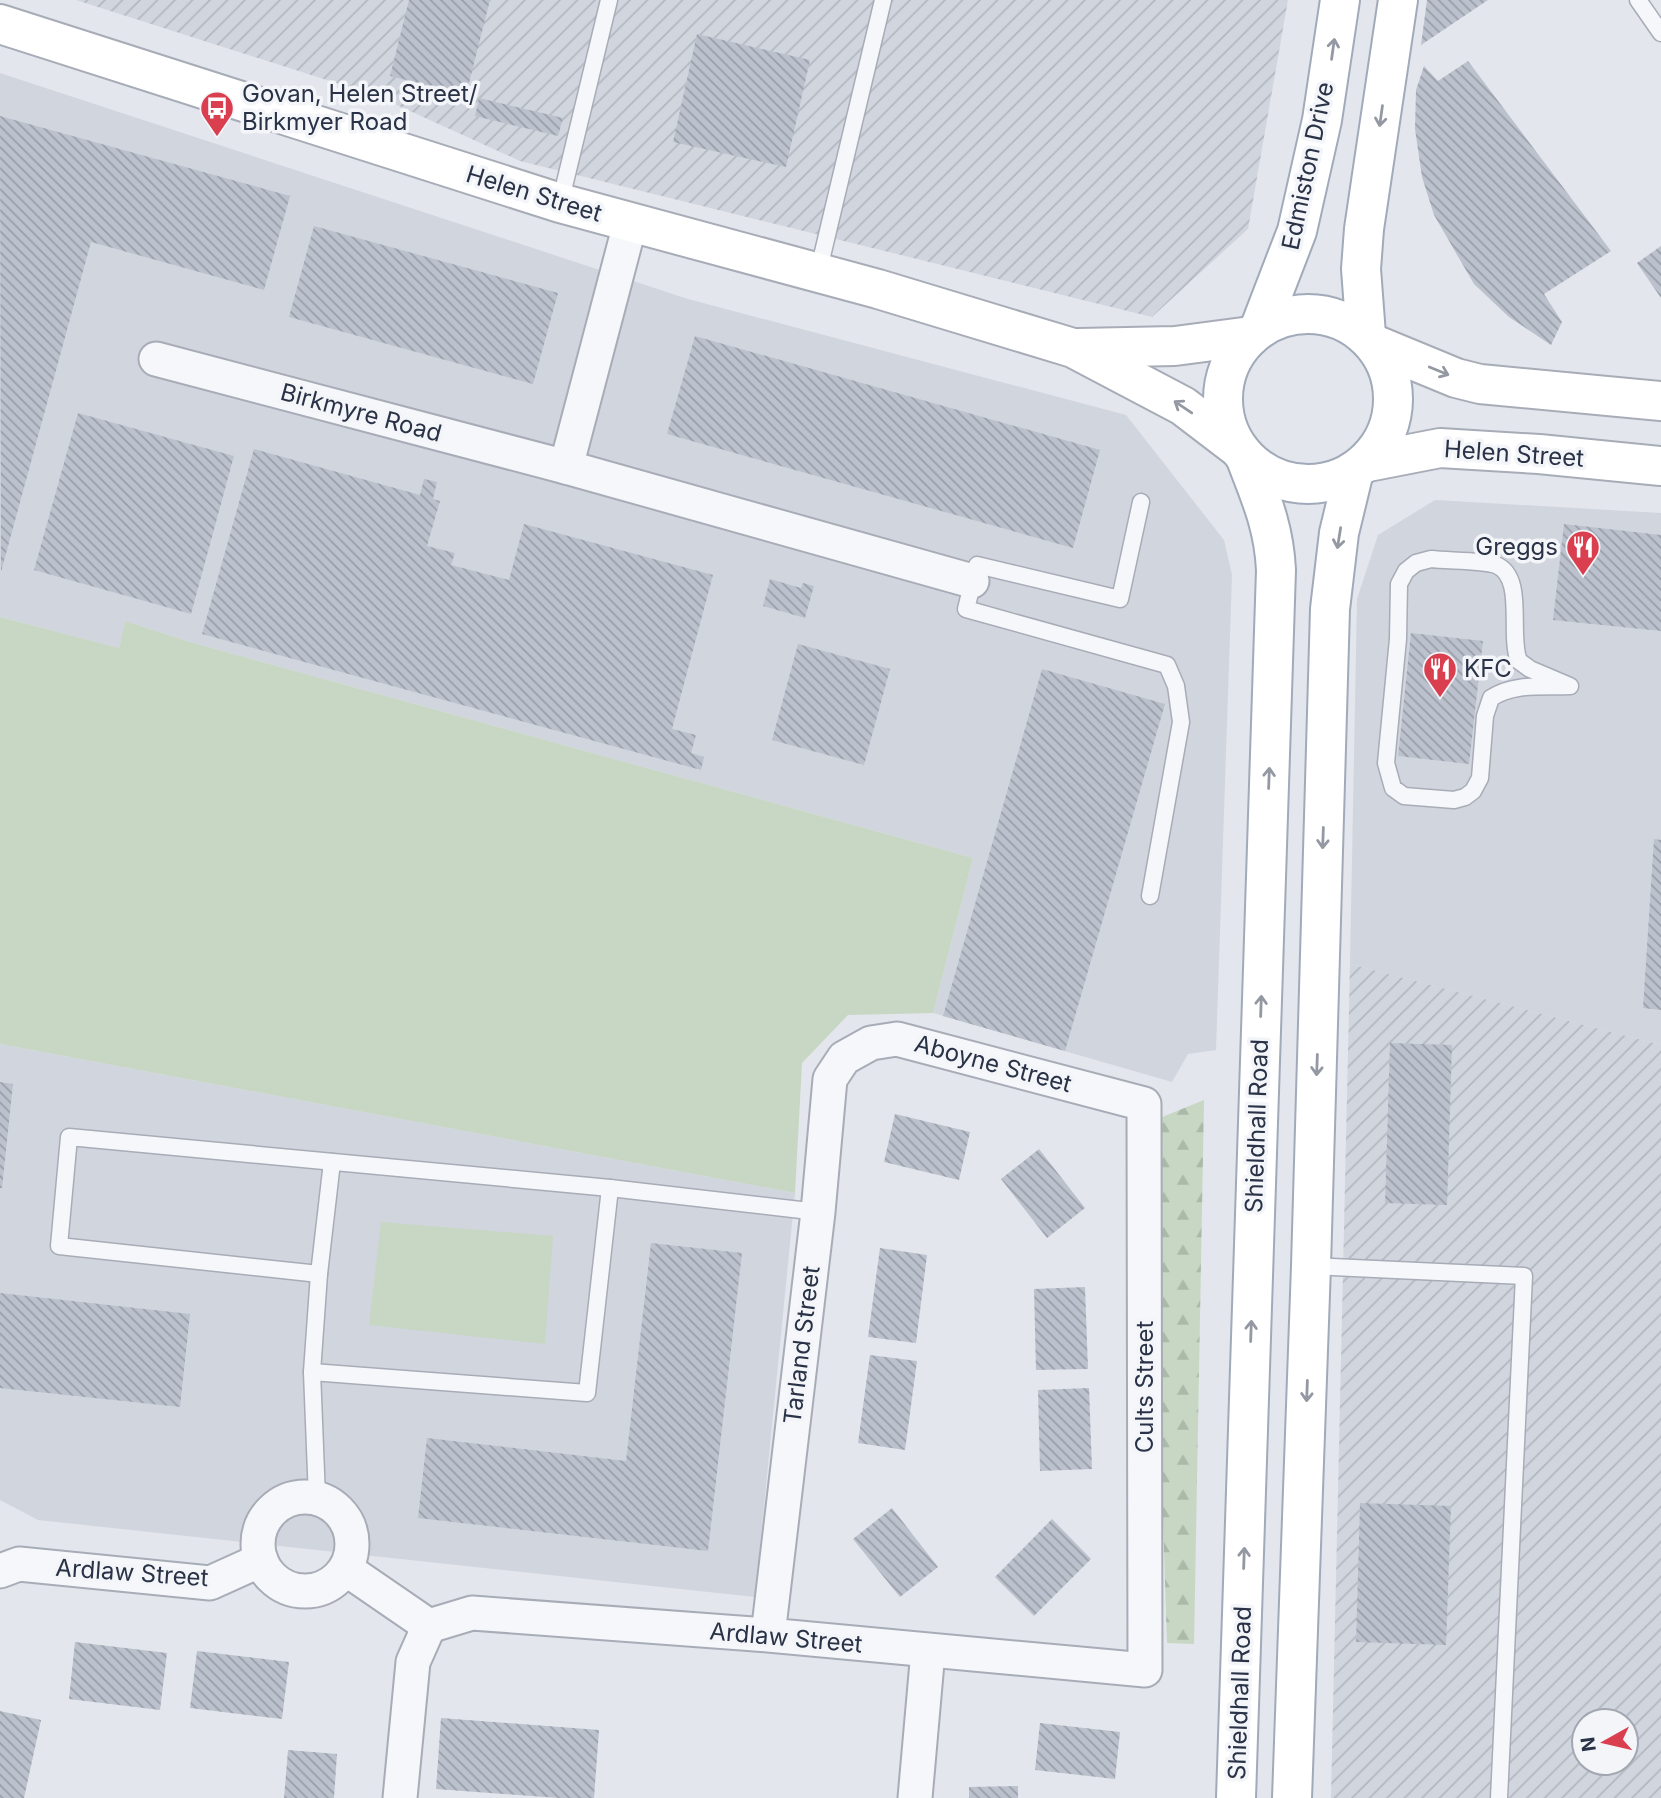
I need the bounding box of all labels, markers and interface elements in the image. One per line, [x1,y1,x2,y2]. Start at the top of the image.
one-way arrow [1326,38,1339,61]
place label: Govan, Helen Street/ Birkmyer Road [242,79,478,136]
street label: Edmiston Drive [1276,79,1339,253]
bus stop icon: Govan, Helen Street/ Birkmyer Road [198,89,236,138]
one-way arrow [1374,104,1387,127]
street label: Helen Street [463,159,606,228]
one-way arrow [1428,366,1450,379]
street label: Birkmyre Road [277,377,445,448]
one-way arrow [1174,400,1193,414]
street label: Helen Street [1443,434,1585,473]
one-way arrow [1332,526,1345,549]
restaurant icon: Greggs [1564,528,1602,577]
place label: Greggs [1475,532,1558,561]
restaurant icon: KFC [1421,650,1459,699]
place label: KFC [1464,654,1512,683]
one-way arrow [1263,767,1276,790]
one-way arrow [1317,826,1330,849]
one-way arrow [1254,994,1268,1017]
street label: Aboyne Street [911,1029,1075,1098]
street label: Shieldhall Road [1239,1039,1274,1213]
one-way arrow [1310,1054,1324,1077]
street label: Tarland Street [777,1264,826,1426]
one-way arrow [1244,1320,1258,1343]
street label: Cults Street [1130,1321,1159,1453]
one-way arrow [1301,1379,1314,1402]
one-way arrow [1238,1547,1251,1570]
street label: Ardlaw Street [55,1553,210,1592]
street label: Shieldhall Road [1222,1606,1257,1780]
street label: Ardlaw Street [708,1616,864,1659]
north arrow [1570,1707,1640,1777]
text: N [1576,1736,1601,1753]

